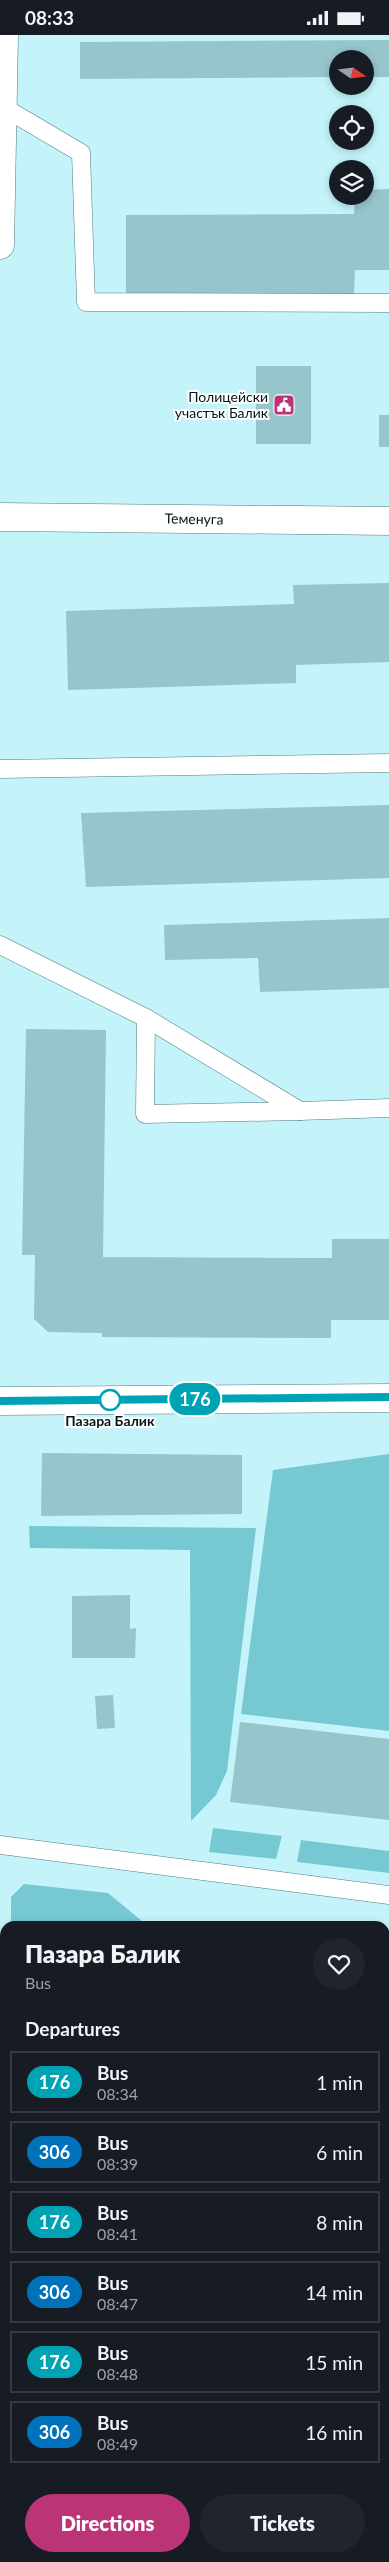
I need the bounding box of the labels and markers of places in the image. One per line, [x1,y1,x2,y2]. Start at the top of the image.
place label: Полицейски участък Балик [175,388,269,421]
public building icon: Полицейски участък Балик [272,393,296,417]
marker: Пазара Балик [99,1389,121,1411]
place label: Пазара Балик [65,1412,155,1429]

